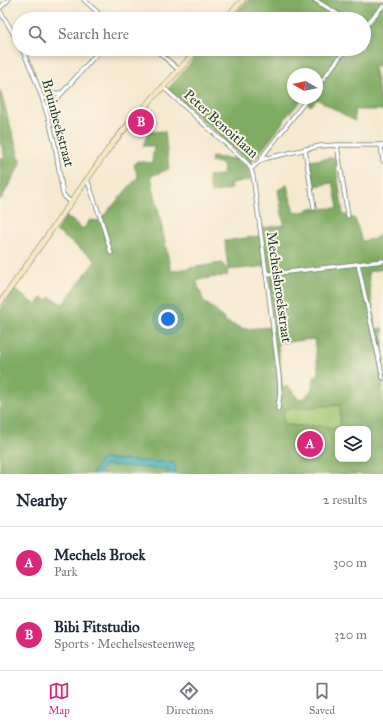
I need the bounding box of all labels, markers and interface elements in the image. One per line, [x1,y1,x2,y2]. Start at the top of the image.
search box [12,12,371,56]
icon: search [26,23,48,45]
text: Search here [58,25,129,43]
north arrow [287,68,323,104]
street label: Bruinbeekstraat [38,77,78,169]
street label: Peter Benoitlaan [180,86,262,162]
pin: B [128,107,154,137]
street label: Mechelsbroekstraat [263,230,295,344]
your location [158,309,178,329]
map controls [335,426,371,462]
button: layers [335,426,371,462]
pin: A [297,429,323,459]
text: Nearby [16,490,67,511]
text: 2 results [323,492,367,508]
text: Mechels Broek [54,546,145,564]
text: A [25,555,33,571]
text: 300 m [333,555,367,571]
text: Park [54,564,78,580]
text: Bibi Fitstudio [54,618,140,636]
text: B [25,627,33,643]
text: 320 m [334,627,367,643]
text: Sports · Mechelsesteenweg [54,636,195,652]
tab: Map [48,680,70,717]
tab: Directions [166,680,213,717]
tab: Saved [309,680,335,717]

